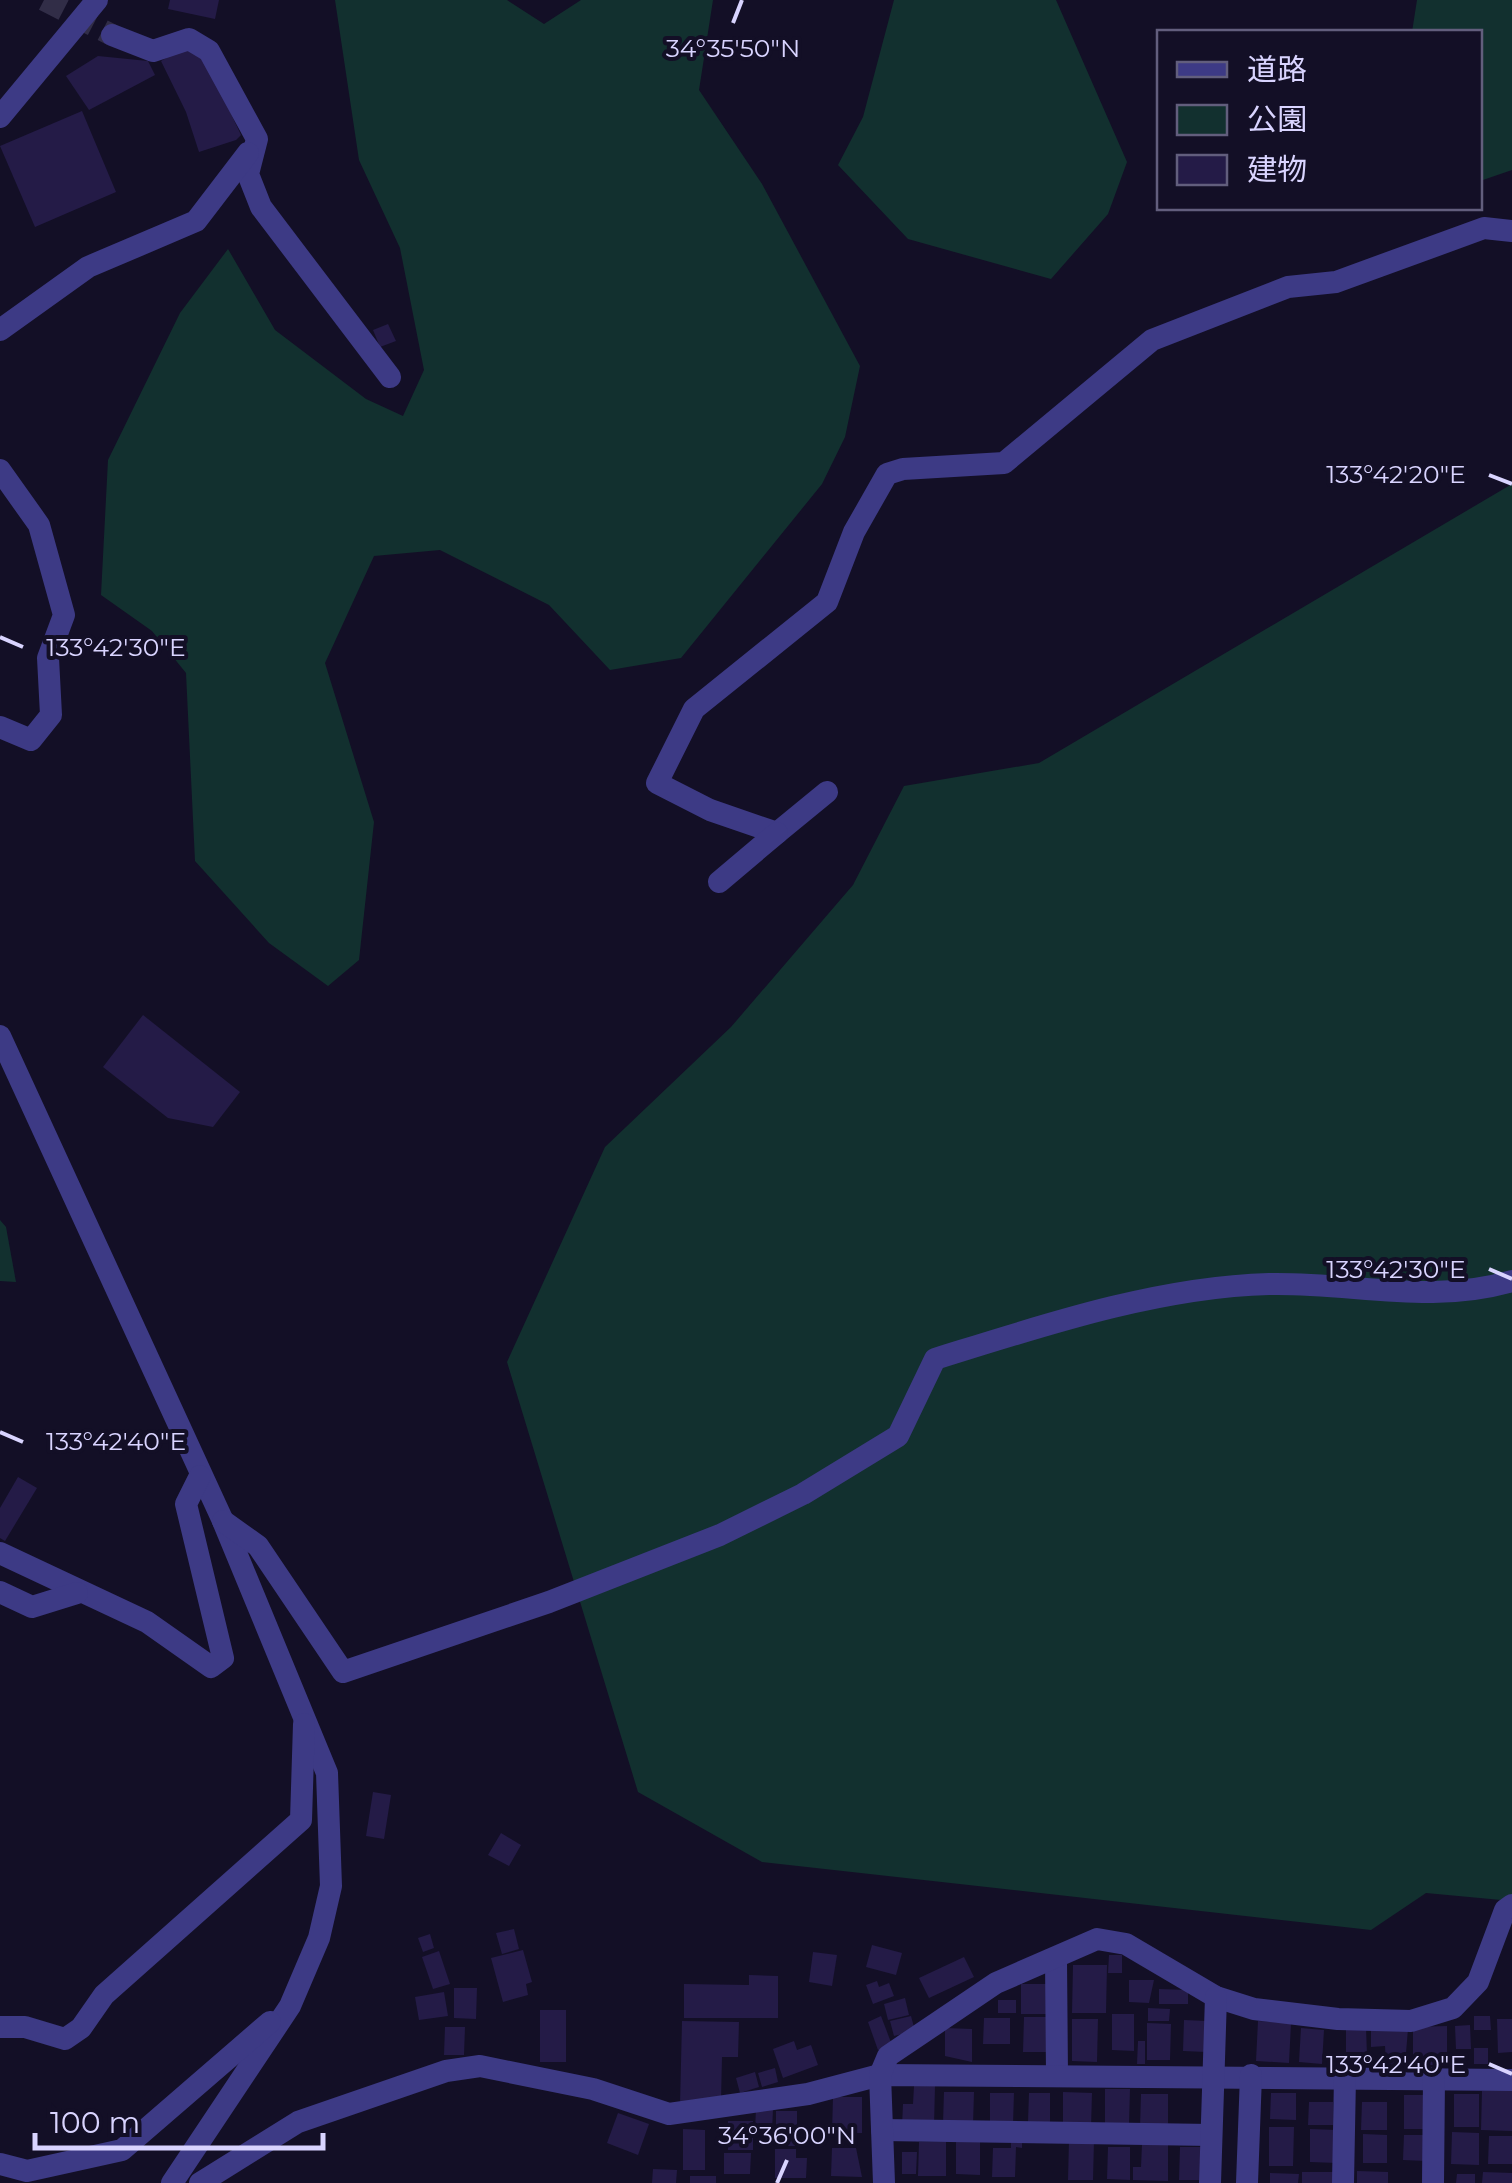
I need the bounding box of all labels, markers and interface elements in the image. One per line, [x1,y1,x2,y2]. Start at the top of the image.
legend [1157,30,1482,210]
text: 34°35'50"N [666,33,800,63]
text: 道路 [1247,51,1307,88]
text: 公園 [1247,101,1307,138]
text: 建物 [1247,151,1307,188]
text: 133°42'20"E [1326,459,1466,489]
text: 133°42'30"E [46,632,186,662]
text: 133°42'30"E [1326,1254,1466,1284]
text: 133°42'40"E [46,1426,186,1456]
text: 133°42'40"E [1326,2049,1466,2079]
scale bar [35,2088,322,2150]
text: 100 m [50,2104,140,2141]
text: 34°36'00"N [718,2120,856,2150]

